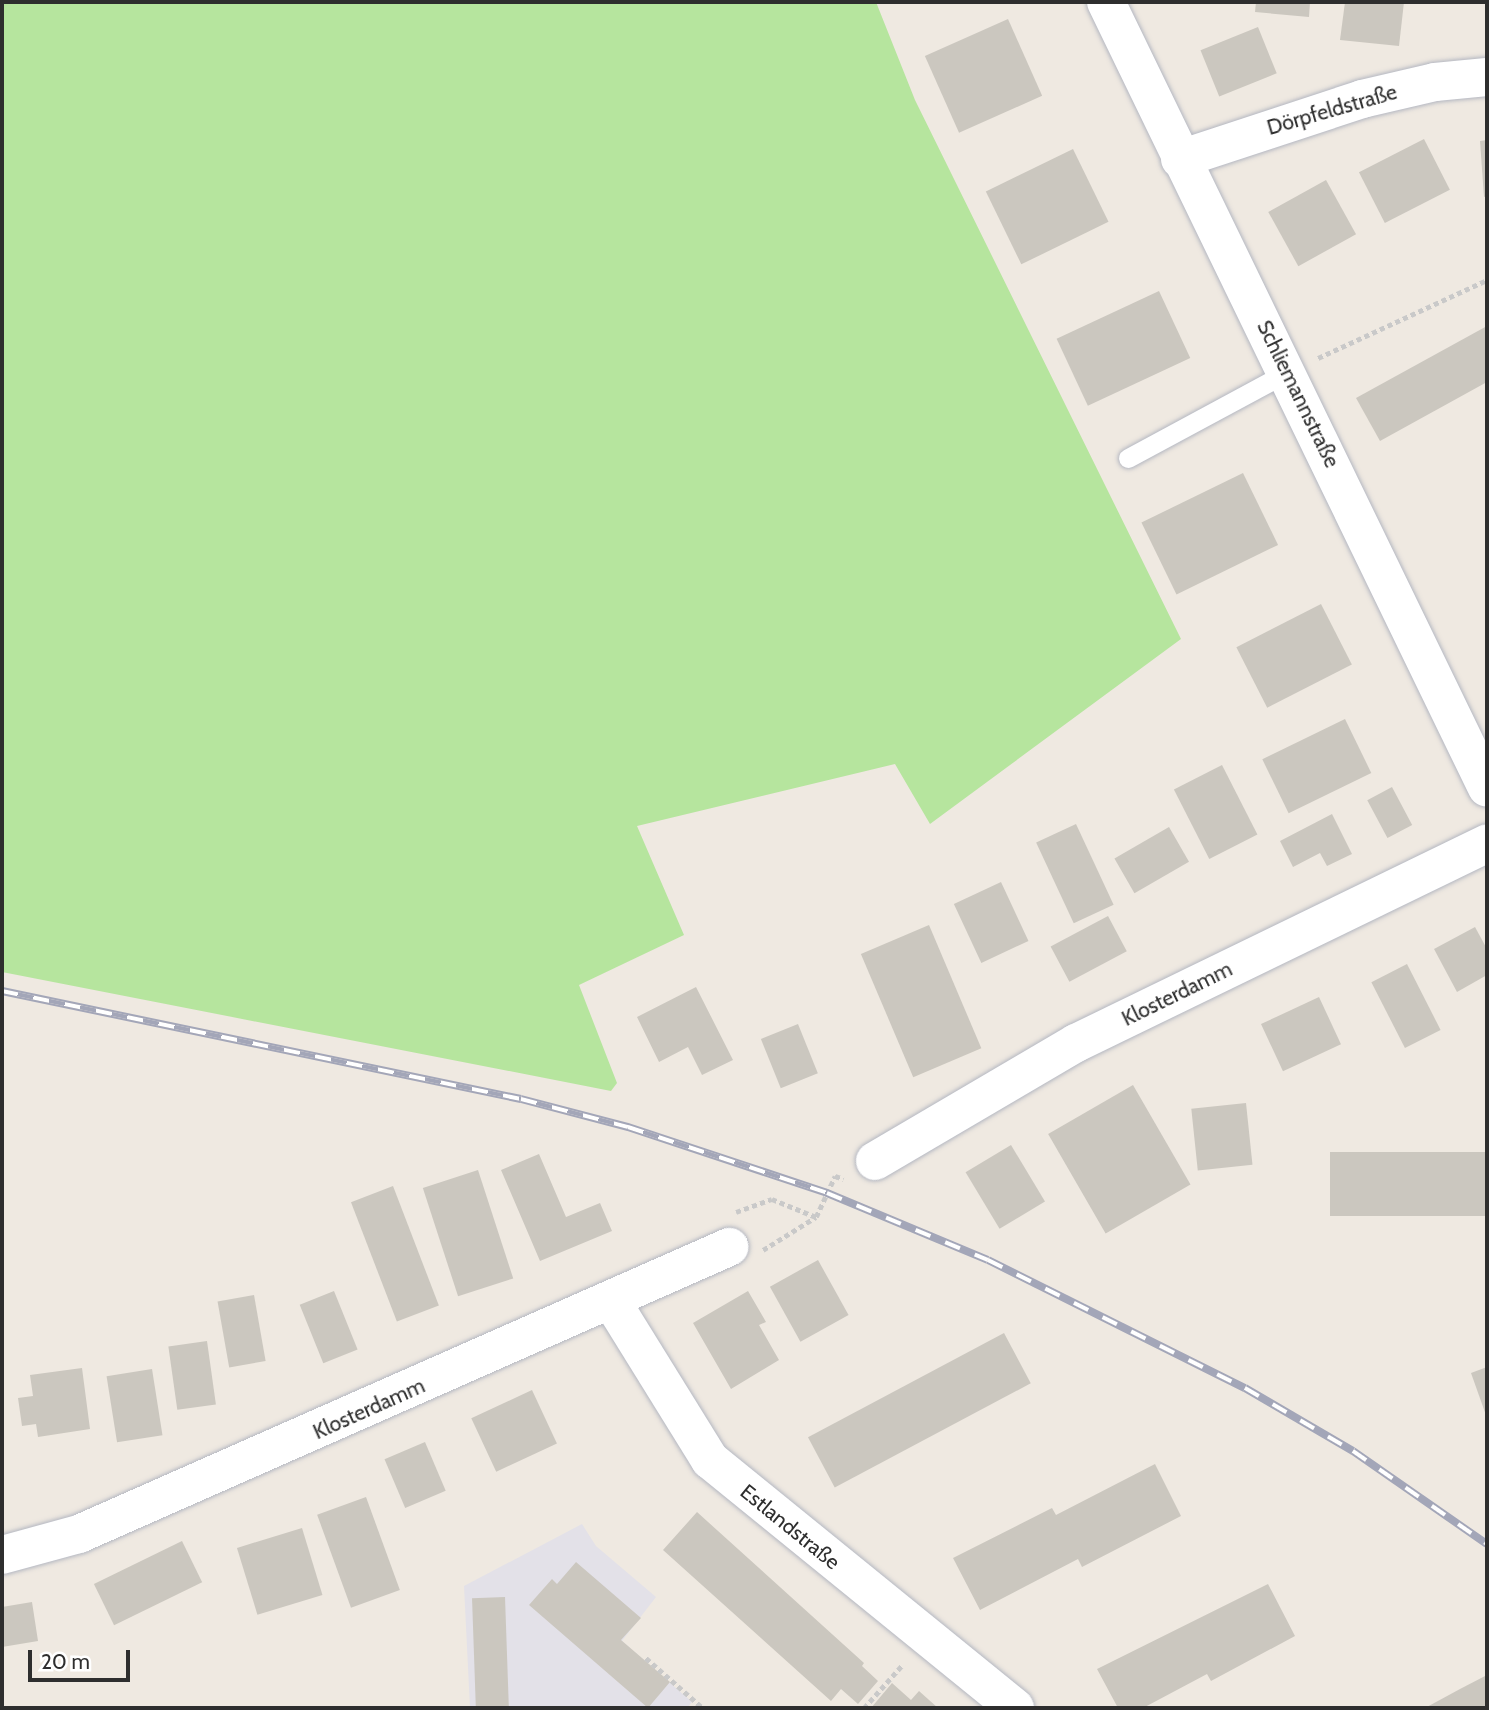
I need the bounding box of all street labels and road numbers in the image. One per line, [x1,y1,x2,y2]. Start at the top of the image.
street label: Dörpfeldstraße [1264,79,1400,141]
street label: Schliemannstraße [1252,316,1344,472]
street label: Klosterdamm [1118,956,1236,1032]
street label: Klosterdamm [309,1373,429,1445]
street label: Estlandstraße [735,1479,845,1575]

